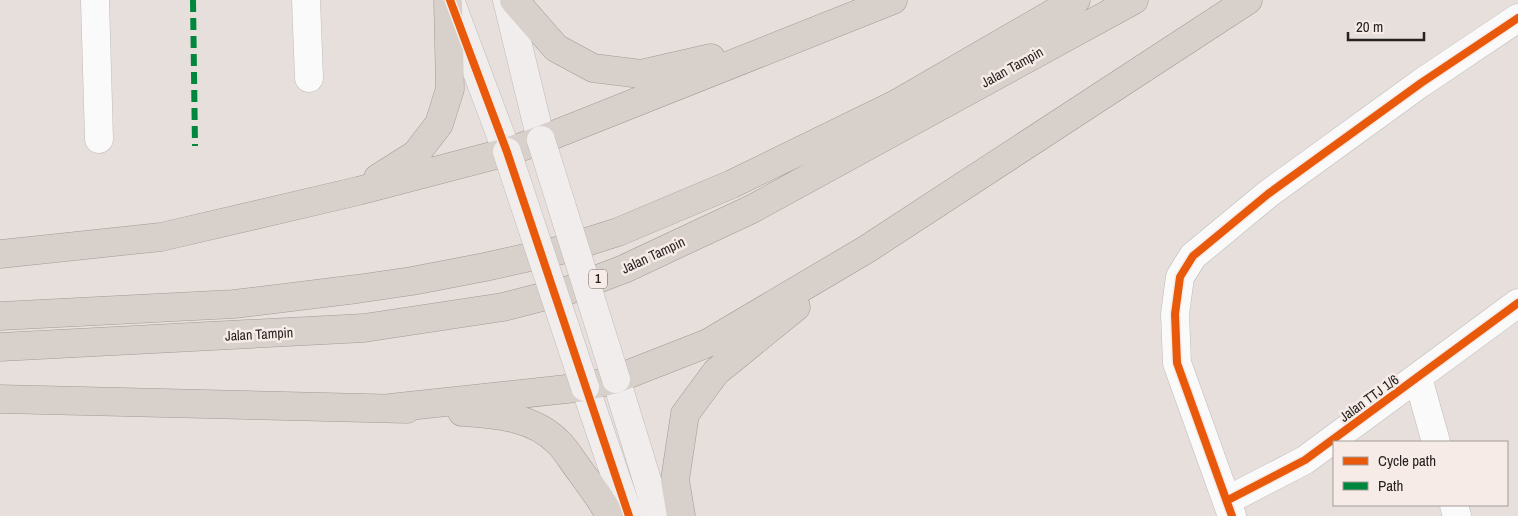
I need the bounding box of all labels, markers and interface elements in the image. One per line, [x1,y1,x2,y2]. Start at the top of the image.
scale bar [1348,10,1424,42]
text: 20 m [1356,16,1383,37]
street label: Jalan Tampin [978,43,1046,91]
street label: Jalan Tampin [618,232,688,278]
road number: 1 [589,270,607,288]
street label: Jalan Tampin [224,323,294,345]
street label: Jalan TTJ 1/6 [1336,370,1402,426]
legend [1333,441,1508,506]
text: Cycle path [1378,450,1436,471]
text: Path [1378,475,1403,496]

